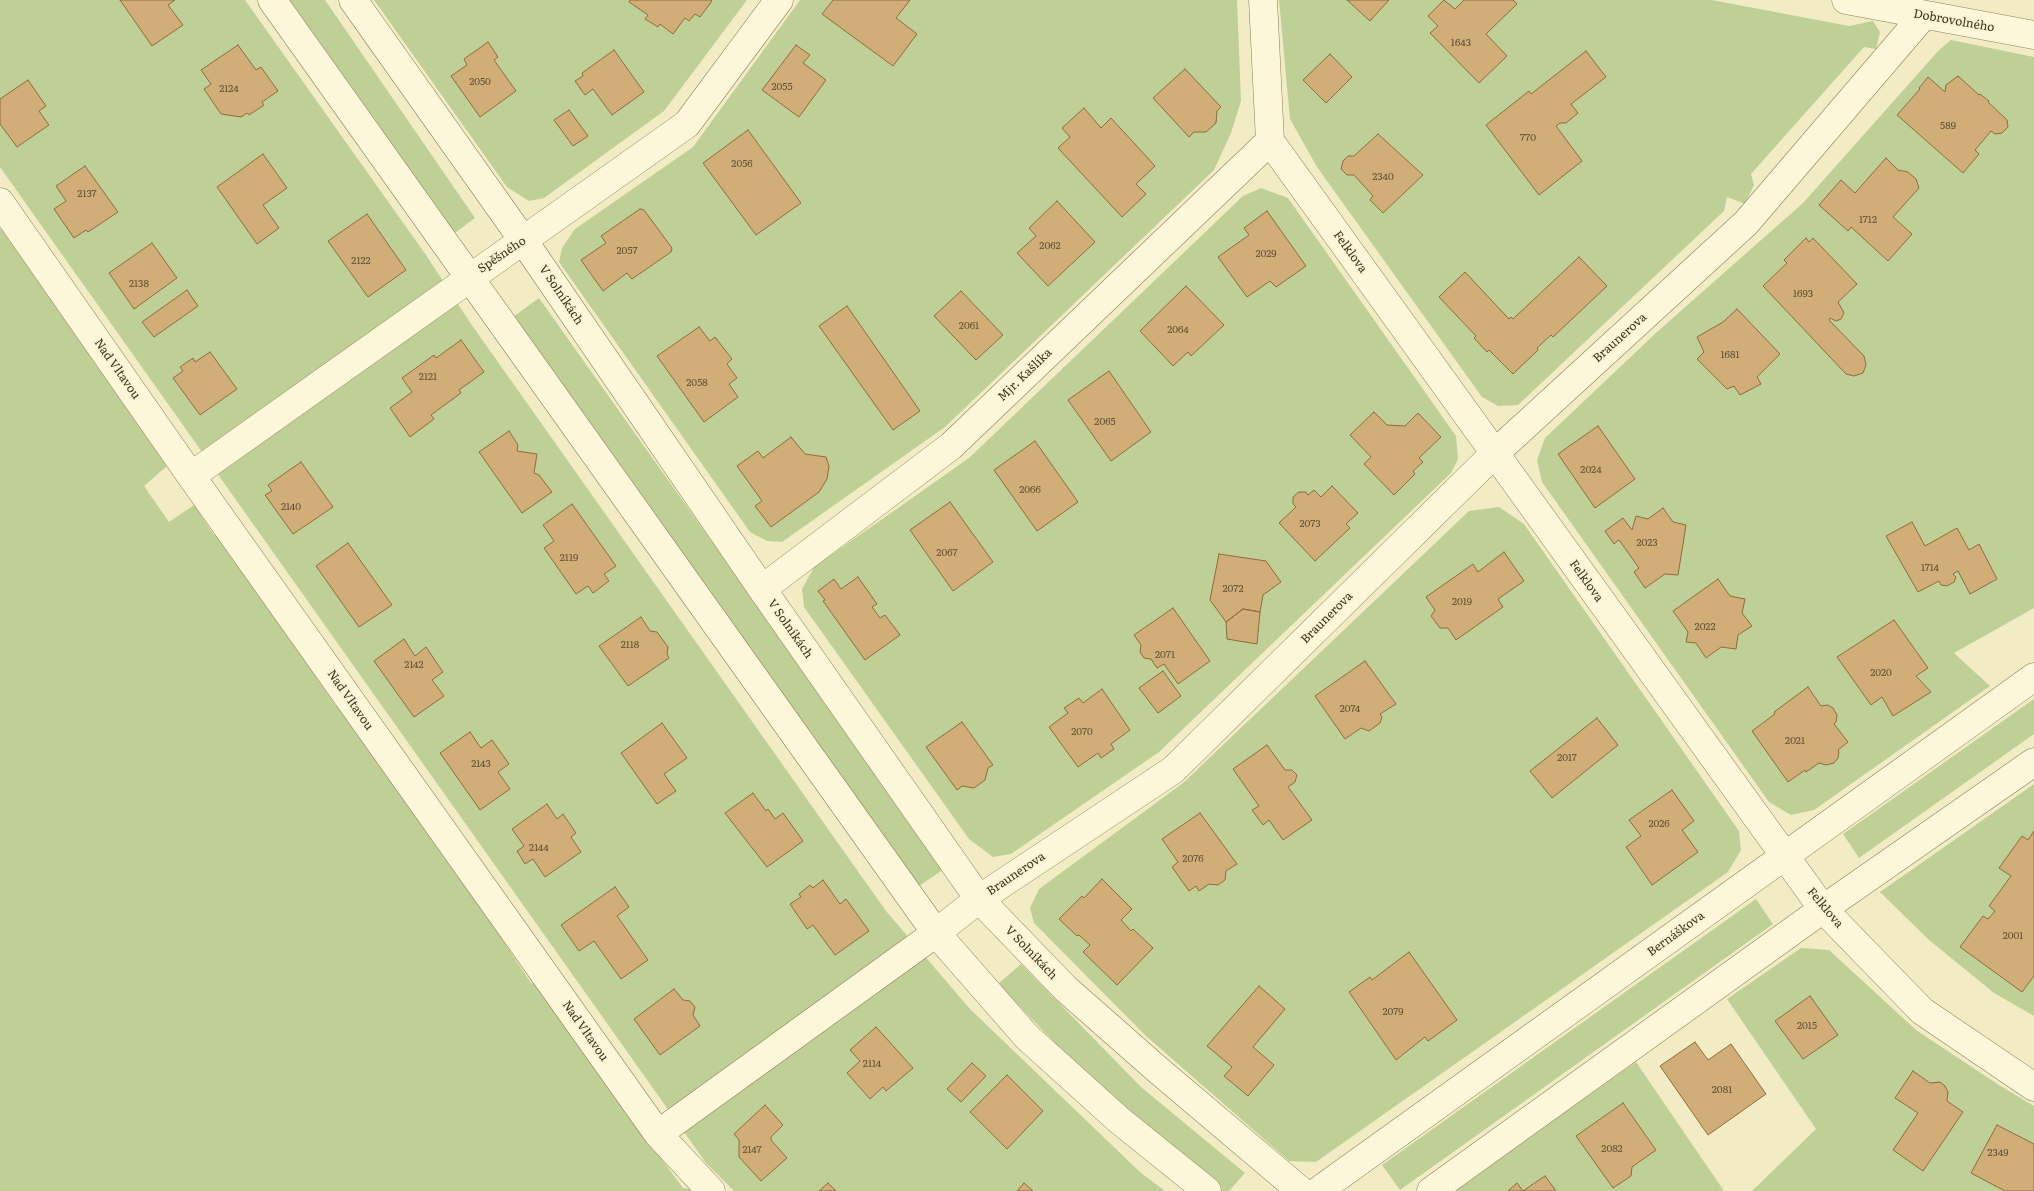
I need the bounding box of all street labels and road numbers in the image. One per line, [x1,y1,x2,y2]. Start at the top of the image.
street label: Dobrovolného [1912,7,1996,35]
street label: Felklova [1330,228,1370,276]
street label: Spěšného [475,234,529,276]
street label: V Solníkách [536,262,586,328]
street label: Braunerova [1590,310,1650,366]
street label: Nad Vltavou [91,336,143,402]
street label: Mjr. Kašlíka [995,346,1055,404]
street label: Felklova [1566,557,1606,605]
street label: Braunerova [1298,589,1356,647]
street label: V Solníkách [764,597,816,661]
street label: Nad Vltavou [324,667,376,733]
street label: Braunerova [984,849,1048,899]
street label: Felklova [1804,885,1846,931]
street label: Bernáškova [1645,909,1707,959]
street label: V Solníkách [1002,923,1060,983]
street label: Nad Vltavou [559,998,611,1064]

